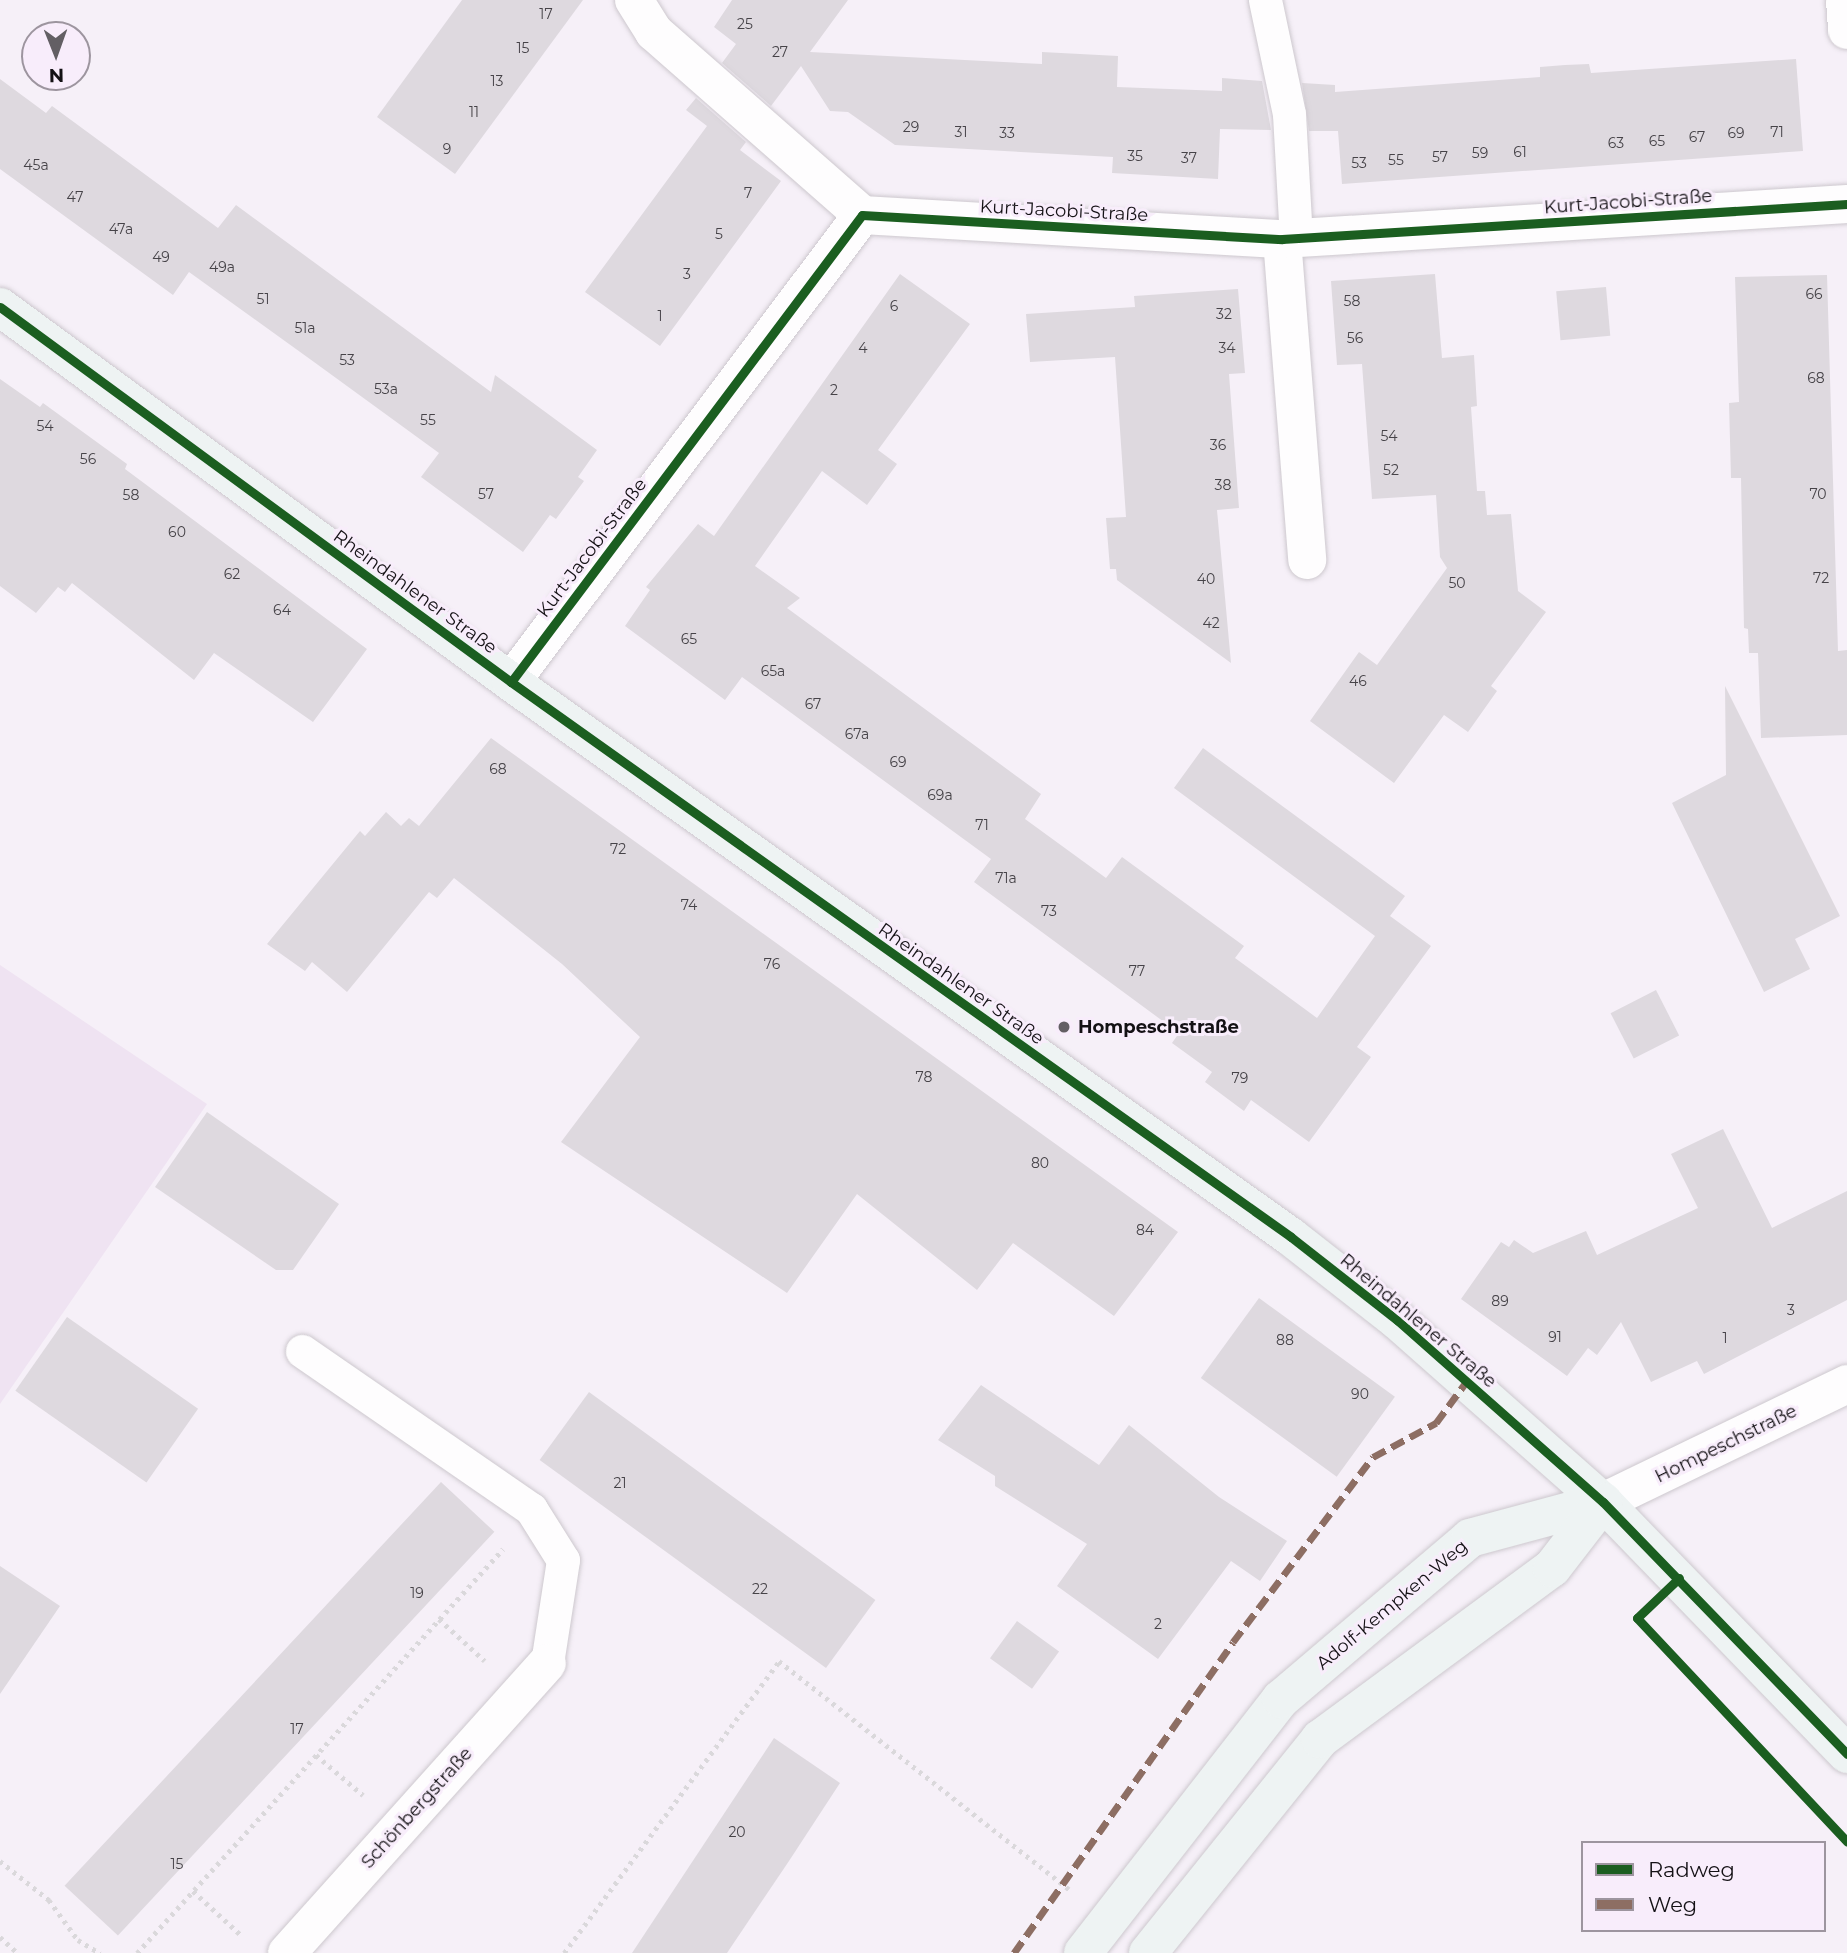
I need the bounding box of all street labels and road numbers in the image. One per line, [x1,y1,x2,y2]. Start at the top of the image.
street label: Kurt-Jacobi-Straße [1543,185,1713,219]
street label: Kurt-Jacobi-Straße [979,196,1149,226]
street label: Kurt-Jacobi-Straße [533,474,651,622]
street label: Rheindahlener Straße [329,525,501,659]
street label: Rheindahlener Straße [874,919,1048,1049]
street label: Rheindahlener Straße [1336,1249,1500,1393]
street label: Hompeschstraße [1652,1400,1800,1488]
street label: Adolf-Kempken-Weg [1312,1535,1472,1675]
street label: Schönbergstraße [357,1743,477,1873]

